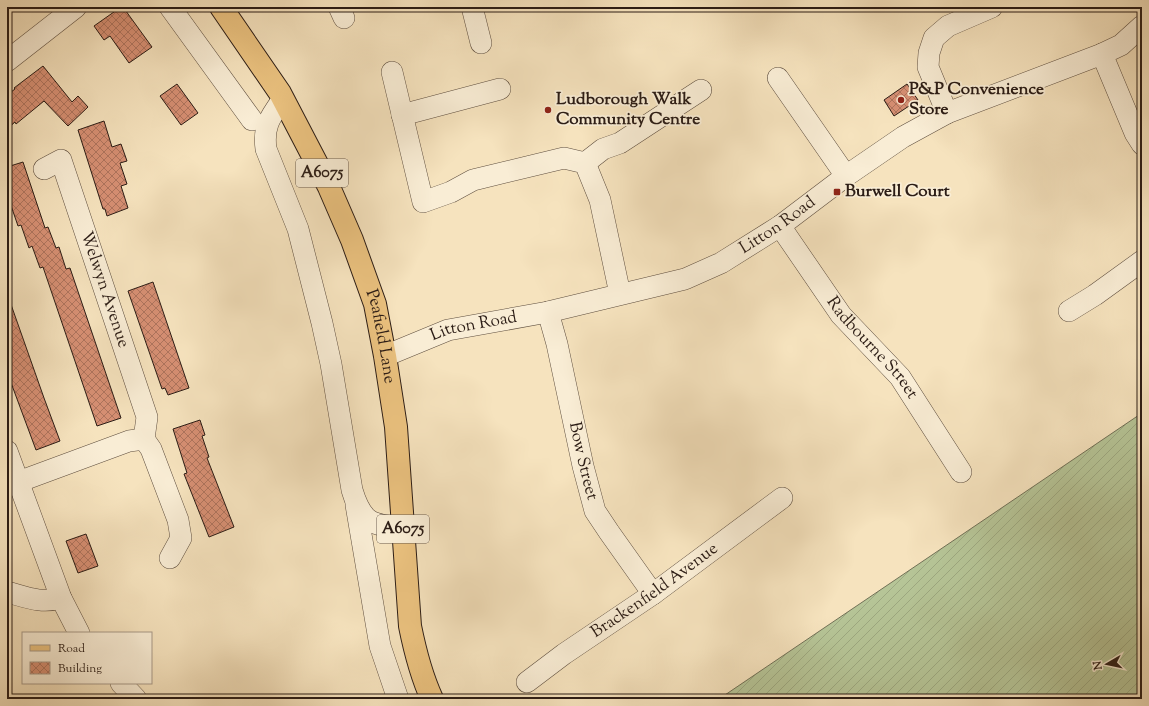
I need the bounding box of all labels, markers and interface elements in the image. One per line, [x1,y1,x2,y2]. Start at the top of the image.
place label: P&P Convenience Store [909,78,1044,122]
place label: Ludborough Walk Community Centre [556,88,700,132]
marker: P&P Convenience Store [896,95,906,105]
marker: Ludborough Walk Community Centre [543,105,553,115]
road number: A6075 [296,159,348,187]
place label: Burwell Court [845,180,950,204]
marker: Burwell Court [832,187,842,197]
street label: Litton Road [735,191,821,260]
street label: Welwyn Avenue [74,228,135,351]
street label: Peafield Lane [359,286,401,385]
street label: Radbourne Street [820,292,923,404]
street label: Litton Road [427,306,519,348]
street label: Bow Street [562,420,604,503]
road number: A6075 [377,515,429,543]
street label: Brackenfield Avenue [586,537,723,644]
legend [22,632,152,684]
text: Road [58,640,85,658]
north arrow [1087,644,1127,684]
text: Building [58,660,102,678]
text: N [1089,660,1107,672]

